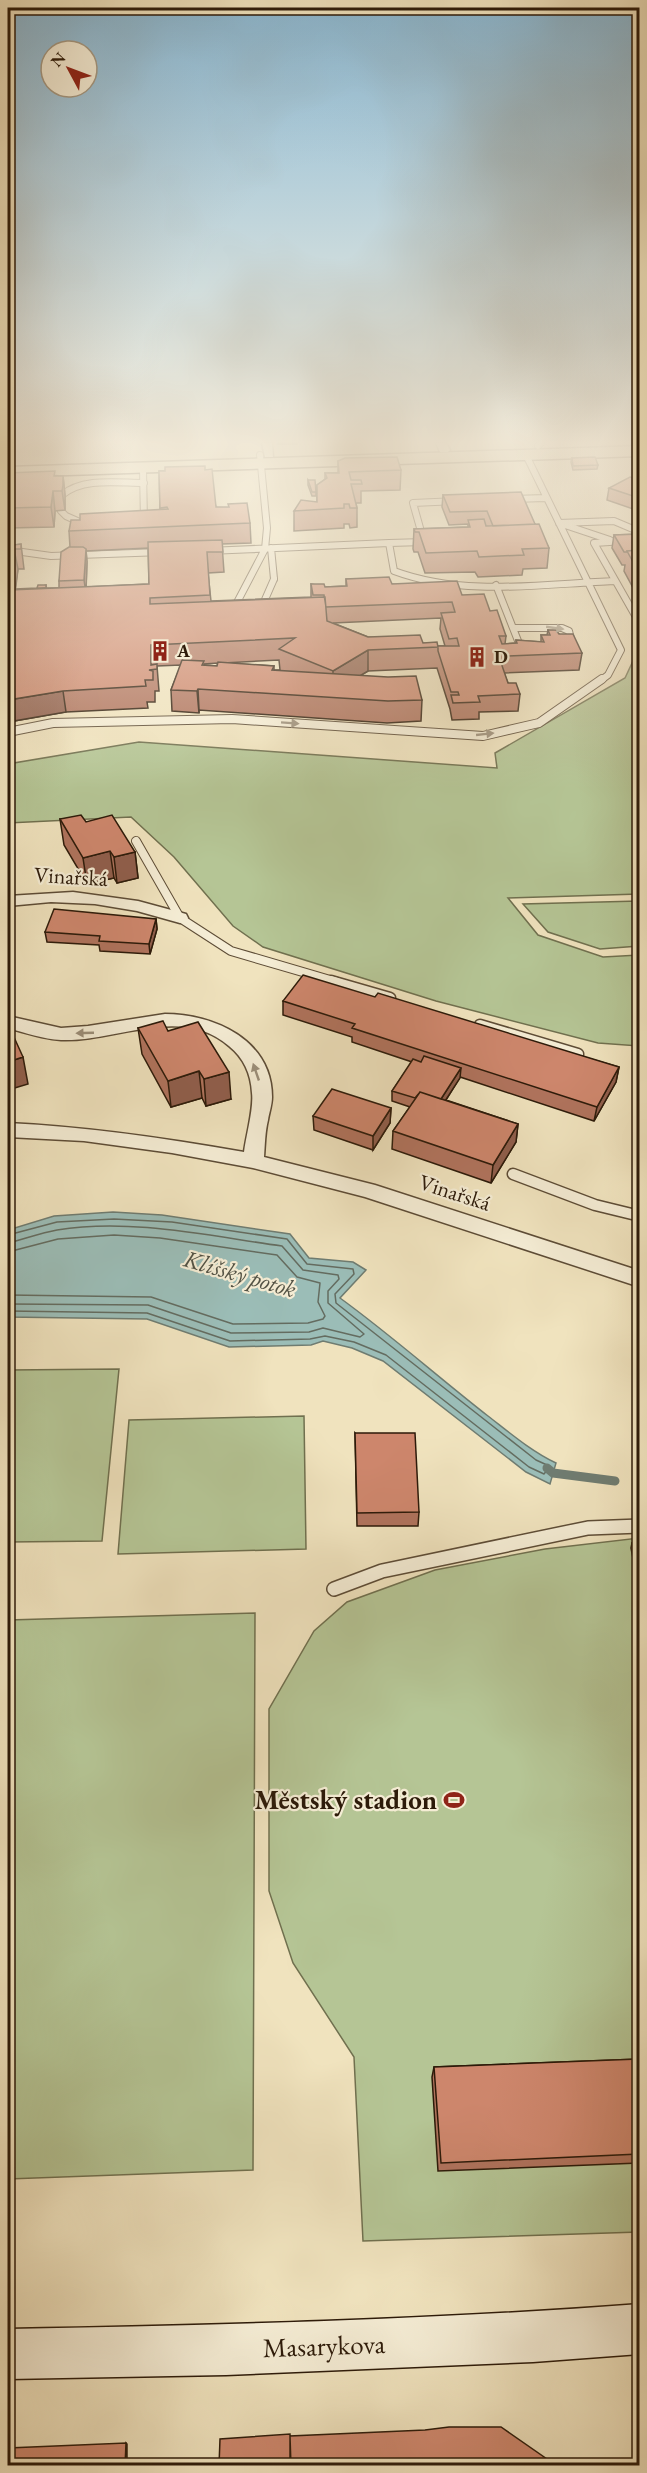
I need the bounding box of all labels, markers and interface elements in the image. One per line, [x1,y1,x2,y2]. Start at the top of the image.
north arrow [39,39,99,99]
text: N [46,48,70,71]
one-way arrow [545,623,564,632]
building icon: A [148,639,172,663]
place label: A [176,639,191,662]
building icon: D [465,645,489,669]
place label: D [494,645,508,668]
one-way arrow [281,718,300,727]
one-way arrow [476,729,495,739]
street label: Vinařská [33,860,109,893]
one-way arrow [76,1028,95,1038]
one-way arrow [251,1063,261,1081]
street label: Vinařská [415,1167,495,1218]
water label: Klíšský potok [180,1242,300,1304]
place label: Městský stadion [254,1782,437,1817]
sports icon: Městský stadion [442,1788,466,1812]
street label: Masarykova [262,2326,386,2365]

